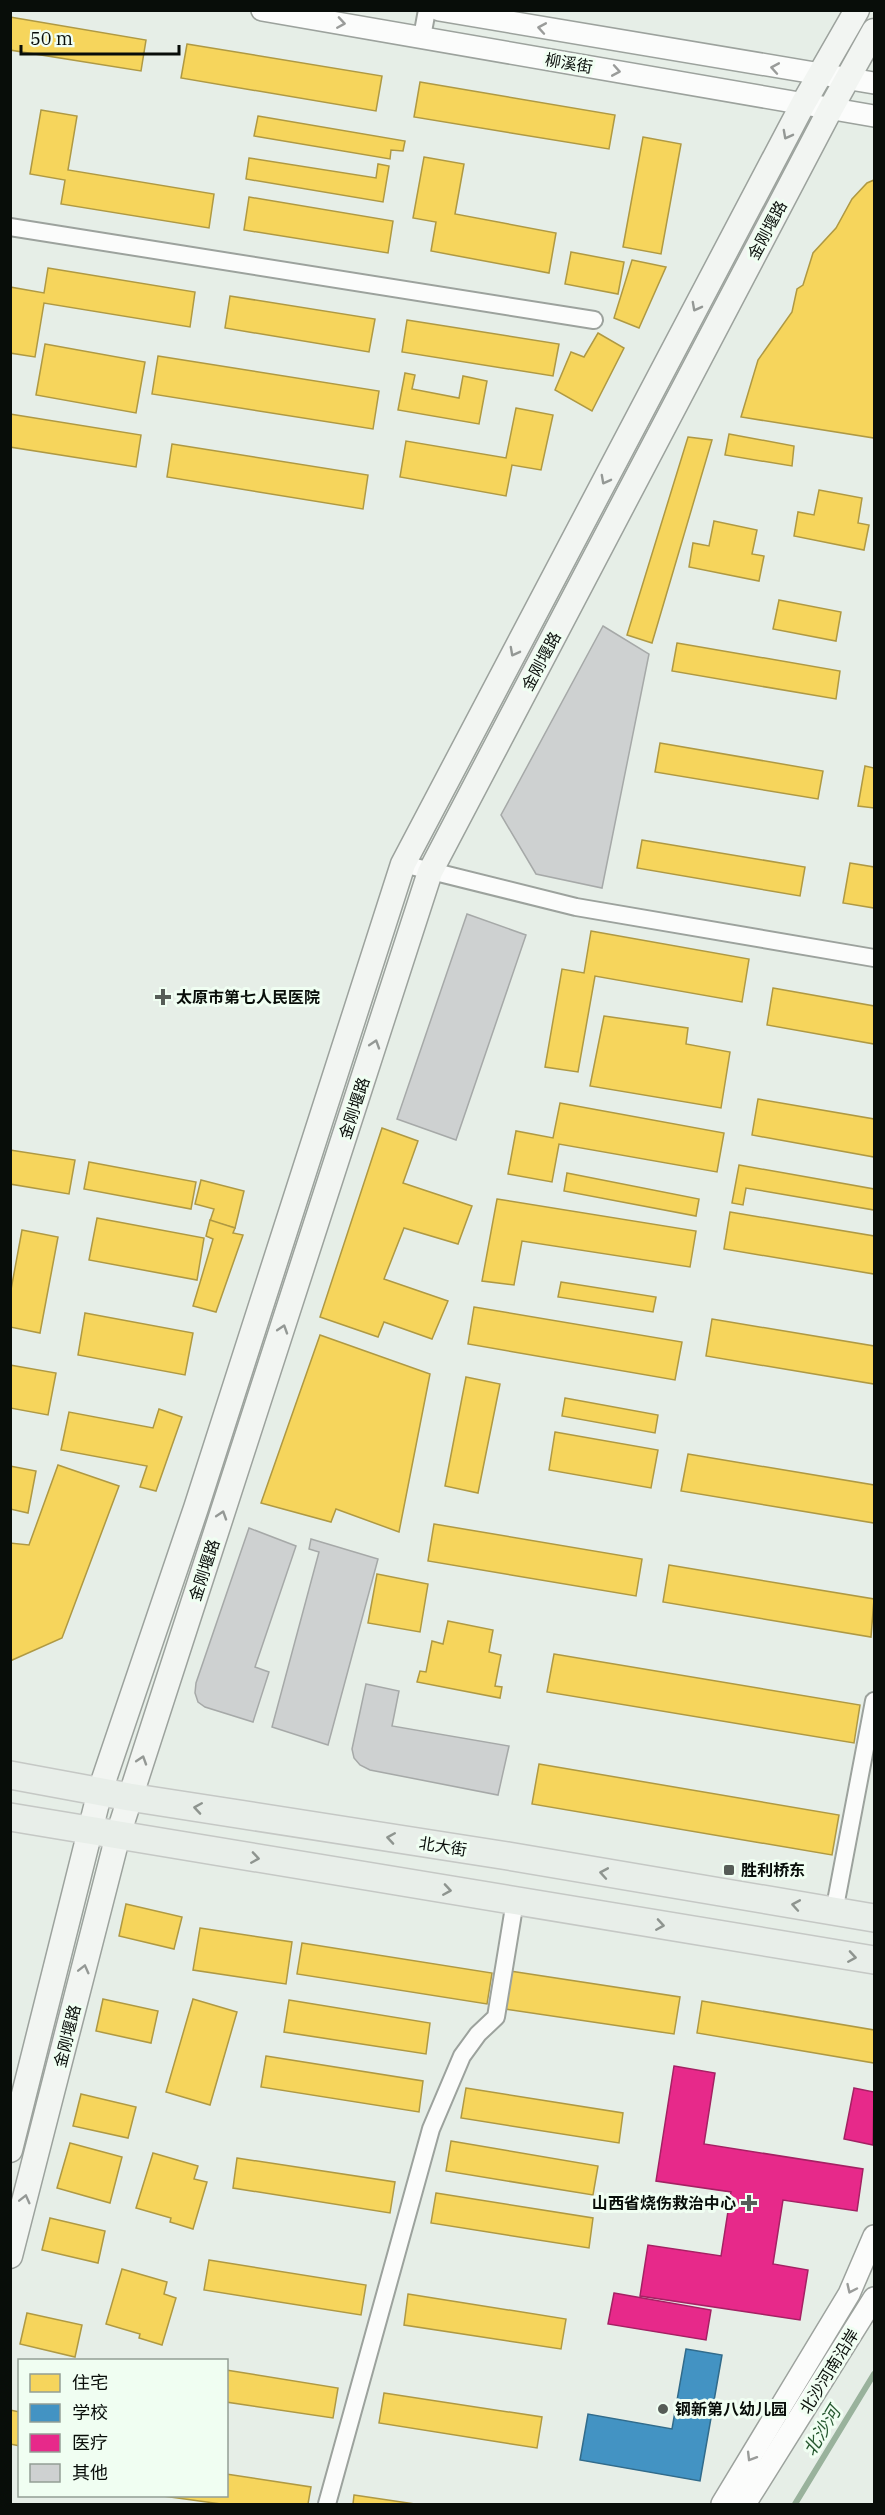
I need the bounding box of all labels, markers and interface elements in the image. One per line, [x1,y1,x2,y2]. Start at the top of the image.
one-way arrow [336,17,345,29]
scale bar [21,18,178,56]
one-way arrow [537,22,547,35]
text: 50 m [30,27,73,50]
street label: 柳溪街 [544,49,594,77]
one-way arrow [771,62,780,74]
one-way arrow [610,64,620,77]
one-way arrow [783,128,794,139]
street label: 金刚堰路 [743,197,791,263]
one-way arrow [692,301,703,311]
one-way arrow [601,473,612,484]
street label: 金刚堰路 [517,628,565,694]
one-way arrow [510,646,521,657]
place label: 太原市第七人民医院 [176,987,320,1007]
marker: 太原市第七人民医院 [154,988,172,1006]
one-way arrow [368,1039,380,1050]
street label: 金刚堰路 [335,1074,373,1142]
one-way arrow [276,1324,288,1335]
one-way arrow [215,1510,228,1521]
street label: 金刚堰路 [185,1536,223,1604]
one-way arrow [134,1755,147,1766]
one-way arrow [193,1802,203,1815]
one-way arrow [386,1832,396,1845]
street label: 北大街 [418,1832,468,1860]
one-way arrow [249,1851,259,1864]
place label: 胜利桥东 [741,1860,805,1880]
marker: 胜利桥东 [722,1863,736,1877]
one-way arrow [599,1867,608,1879]
one-way arrow [442,1883,452,1896]
one-way arrow [791,1900,801,1912]
one-way arrow [655,1918,665,1931]
one-way arrow [847,1950,857,1963]
one-way arrow [76,1965,89,1975]
street label: 金刚堰路 [50,2003,84,2069]
place label: 山西省烧伤救治中心 [592,2193,736,2213]
one-way arrow [18,2194,30,2205]
marker: 山西省烧伤救治中心 [740,2194,758,2212]
one-way arrow [847,2283,859,2294]
street label: 北沙河南沿岸 [795,2325,863,2417]
legend [18,2359,228,2497]
text: 住宅 [72,2371,108,2394]
place label: 钢新第八幼儿园 [675,2399,787,2419]
water label: 北沙河 [798,2399,847,2460]
text: 学校 [72,2401,108,2424]
marker: 钢新第八幼儿园 [656,2402,670,2416]
text: 医疗 [72,2431,108,2454]
one-way arrow [746,2451,758,2461]
text: 其他 [72,2461,108,2484]

